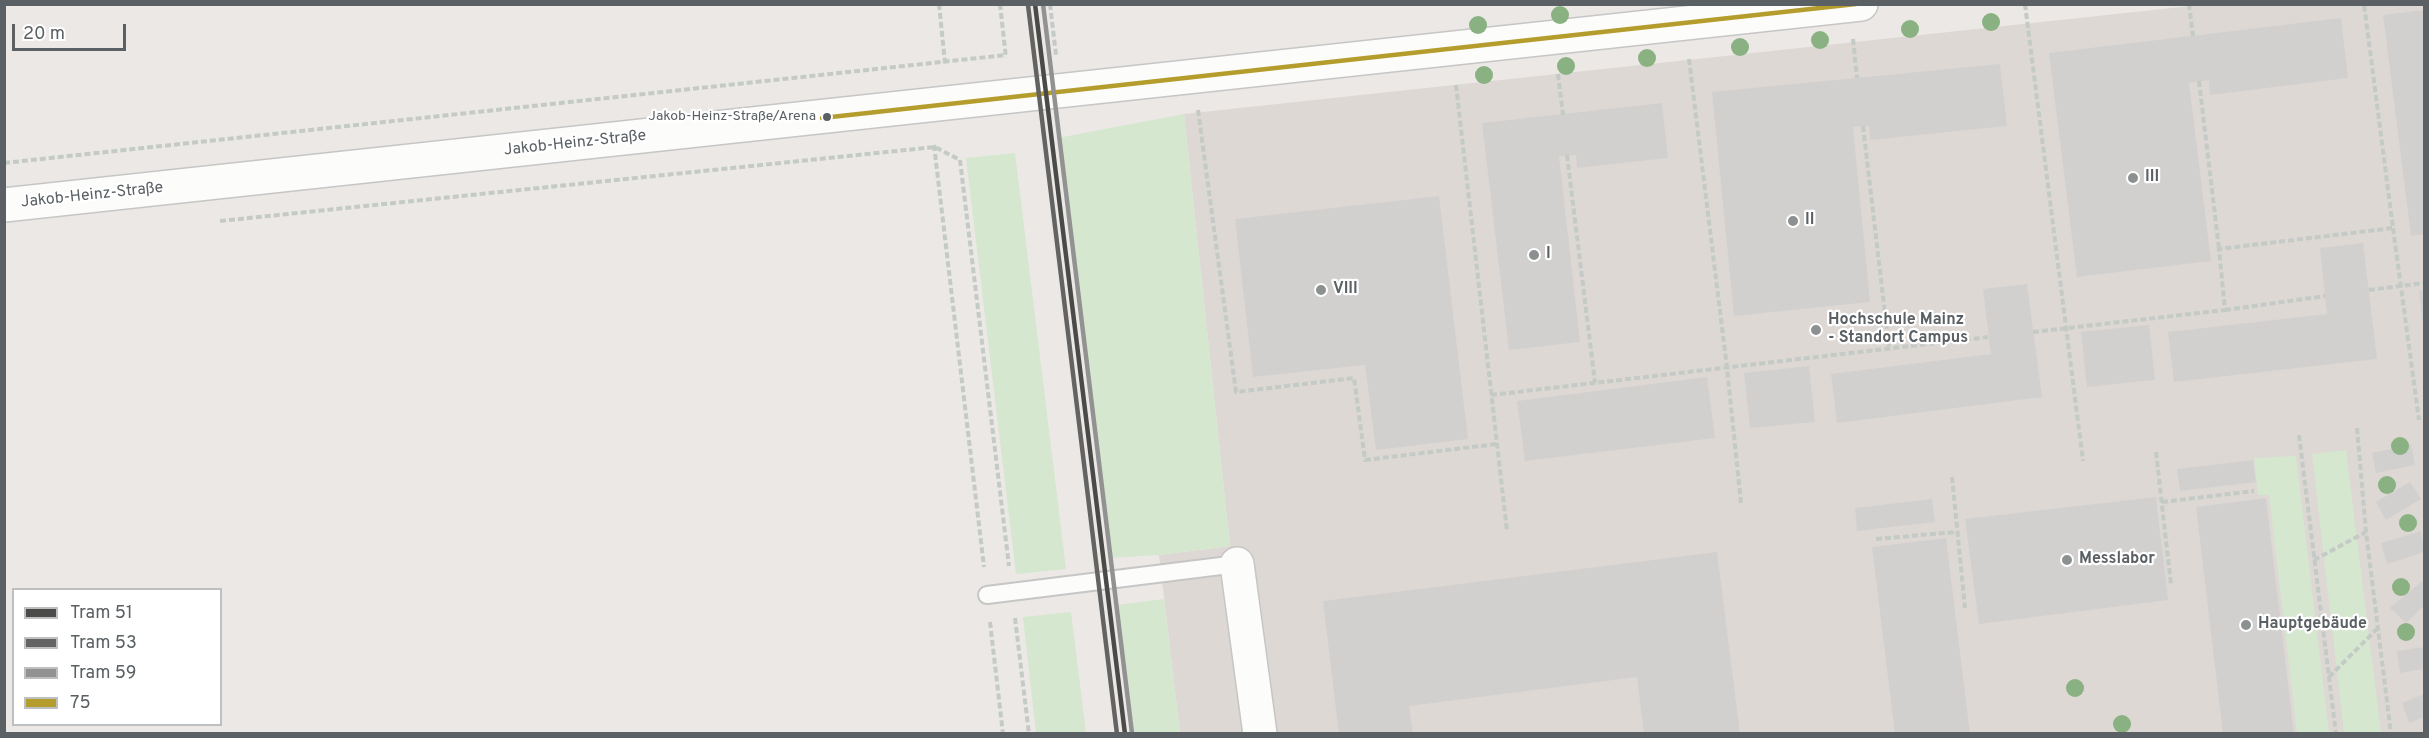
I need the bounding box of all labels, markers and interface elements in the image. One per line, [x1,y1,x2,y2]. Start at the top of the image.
scale bar [15,12,129,50]
text: 20 m [23,23,65,46]
place label: Jakob-Heinz-Straße/Arena [648,109,816,125]
marker: Jakob-Heinz-Straße/Arena [821,111,833,123]
street label: Jakob-Heinz-Straße [503,127,647,161]
place label: III [2145,168,2159,188]
marker: III [2126,171,2140,185]
street label: Jakob-Heinz-Straße [20,179,164,213]
place label: II [1805,211,1814,231]
marker: II [1786,214,1800,228]
place label: I [1546,245,1551,265]
marker: I [1527,248,1541,262]
place label: VIII [1333,280,1358,300]
marker: VIII [1314,283,1328,297]
place label: Hochschule Mainz - Standort Campus [1828,311,1968,349]
marker: Hochschule Mainz - Standort Campus [1809,323,1823,337]
place label: Messlabor [2079,550,2155,570]
marker: Messlabor [2060,553,2074,567]
legend [12,588,222,726]
text: Tram 51 [70,602,133,625]
place label: Hauptgebäude [2258,615,2367,635]
marker: Hauptgebäude [2239,618,2253,632]
text: Tram 53 [70,632,137,655]
text: Tram 59 [70,662,136,685]
text: 75 [70,692,91,715]

